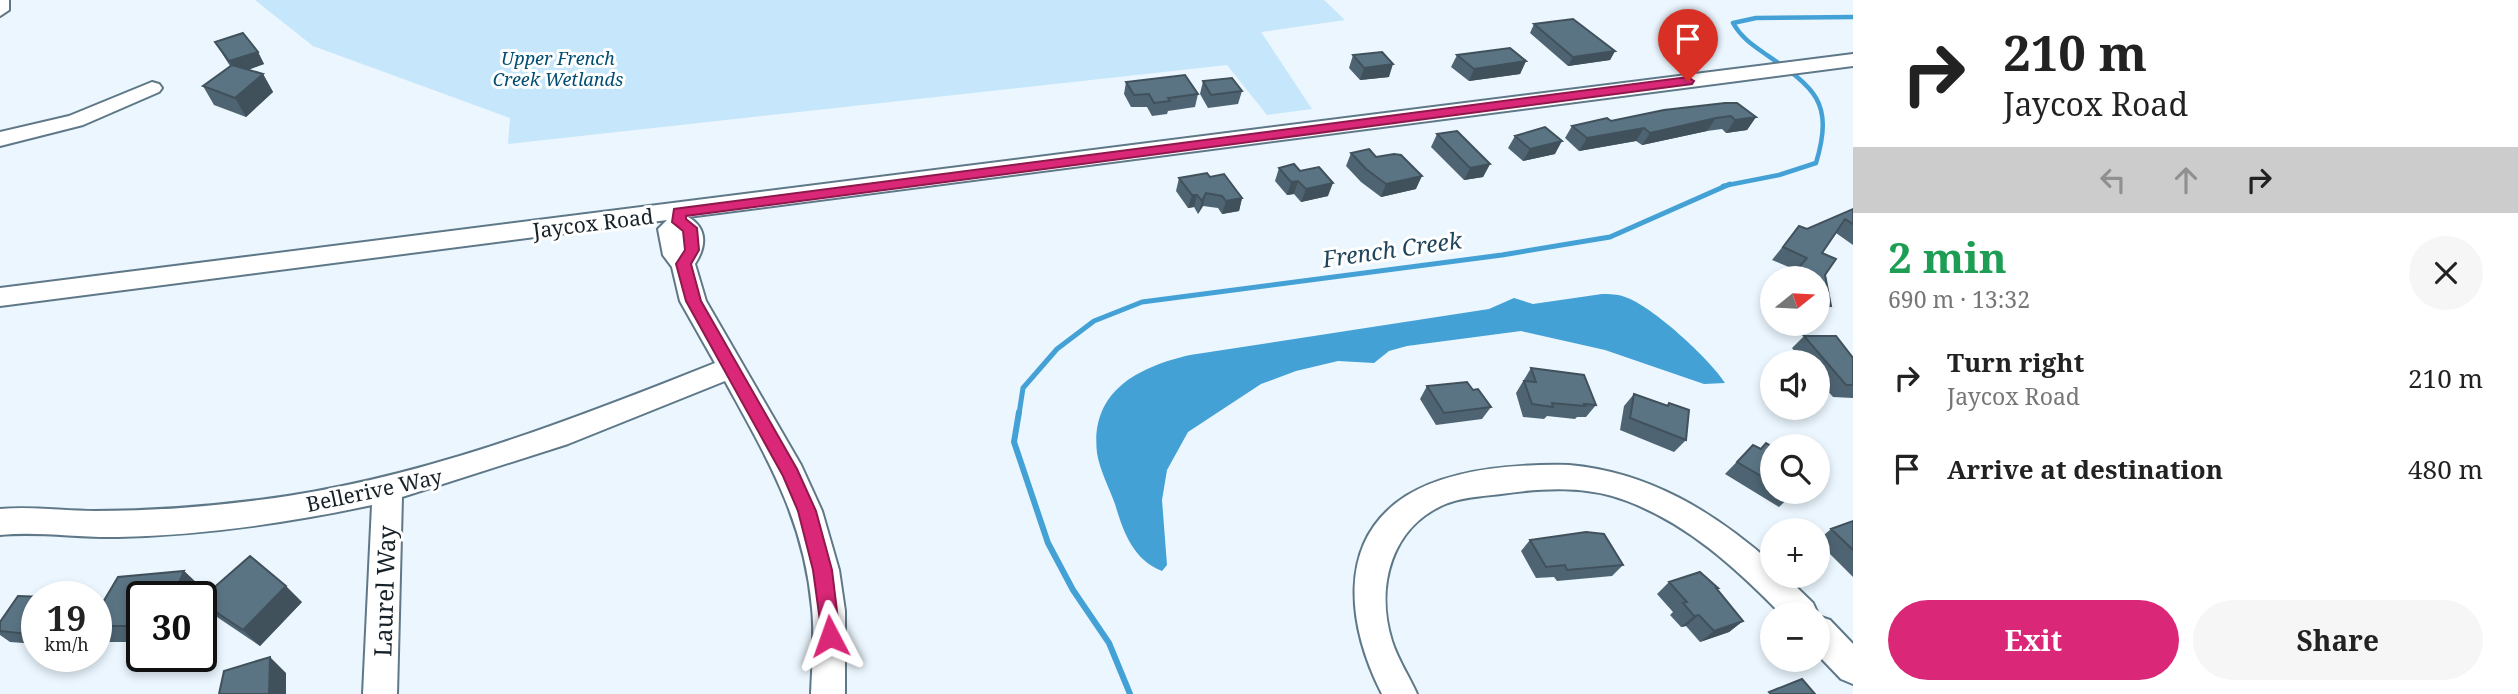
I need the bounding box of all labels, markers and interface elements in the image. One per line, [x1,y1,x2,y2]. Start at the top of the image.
pin [1658,9,1718,81]
text: 210 m [2003,19,2147,85]
icon: arrive [1669,20,1707,58]
icon: right [1888,28,1979,119]
park label: Upper French Creek Wetlands [493,46,623,91]
text: Jaycox Road [2003,82,2188,125]
icon: left [2094,161,2132,199]
icon: ahead [2167,161,2205,199]
icon: right [2240,161,2278,199]
street label: Jaycox Road [530,202,655,244]
water label: French Creek [1319,223,1465,275]
text: 2 min [1888,228,2007,285]
button: close [2409,236,2483,310]
north arrow [1760,266,1830,336]
map controls [1760,266,1830,672]
text: 690 m · 13:32 [1888,283,2030,315]
text: Turn right [1947,344,2084,380]
button: sound [1760,350,1830,420]
icon: right [1888,359,1926,397]
text: 210 m [2408,360,2483,396]
text: Jaycox Road [1947,380,2080,412]
button: search [1760,434,1830,504]
icon: arrive [1888,450,1926,488]
text: Arrive at destination [1947,451,2223,487]
text: 480 m [2408,451,2483,487]
street label: Bellerive Way [303,462,445,518]
button: + [1760,518,1830,588]
street label: Laurel Way [365,524,403,657]
speed limit sign: 30 [126,581,217,672]
text: 19 [47,594,86,641]
position arrow [793,599,867,673]
button: Exit [1888,600,2179,680]
button: Share [2193,600,2483,680]
button: − [1760,602,1830,672]
text: km/h [44,632,89,656]

